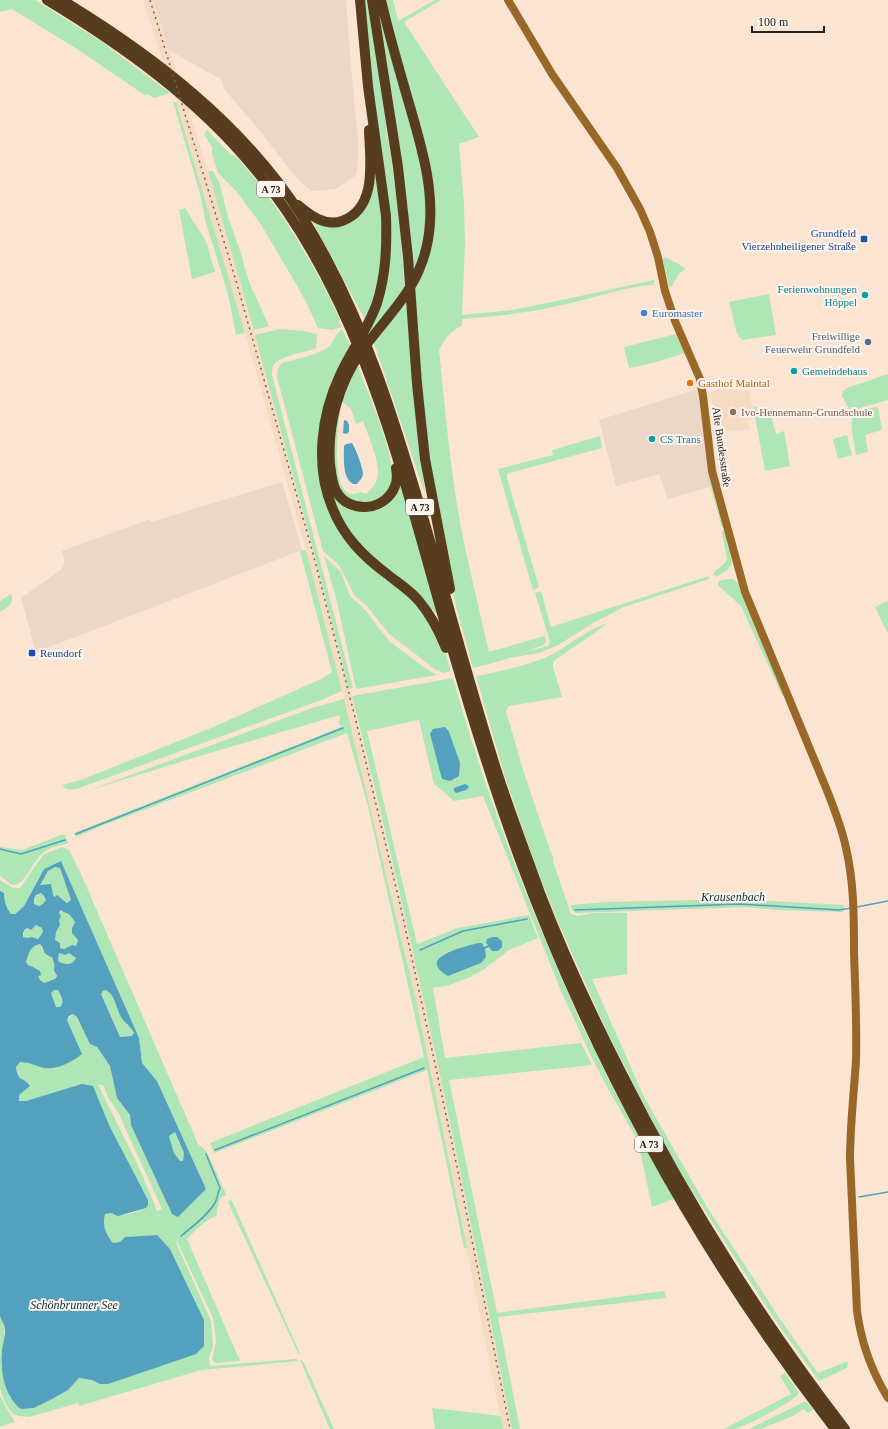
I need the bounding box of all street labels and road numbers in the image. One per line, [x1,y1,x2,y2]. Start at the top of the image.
road number: A 73 [257,181,285,197]
street label: Alte Bundesstraße [710,406,734,488]
road number: A 73 [406,499,434,515]
road number: A 73 [635,1136,663,1152]

